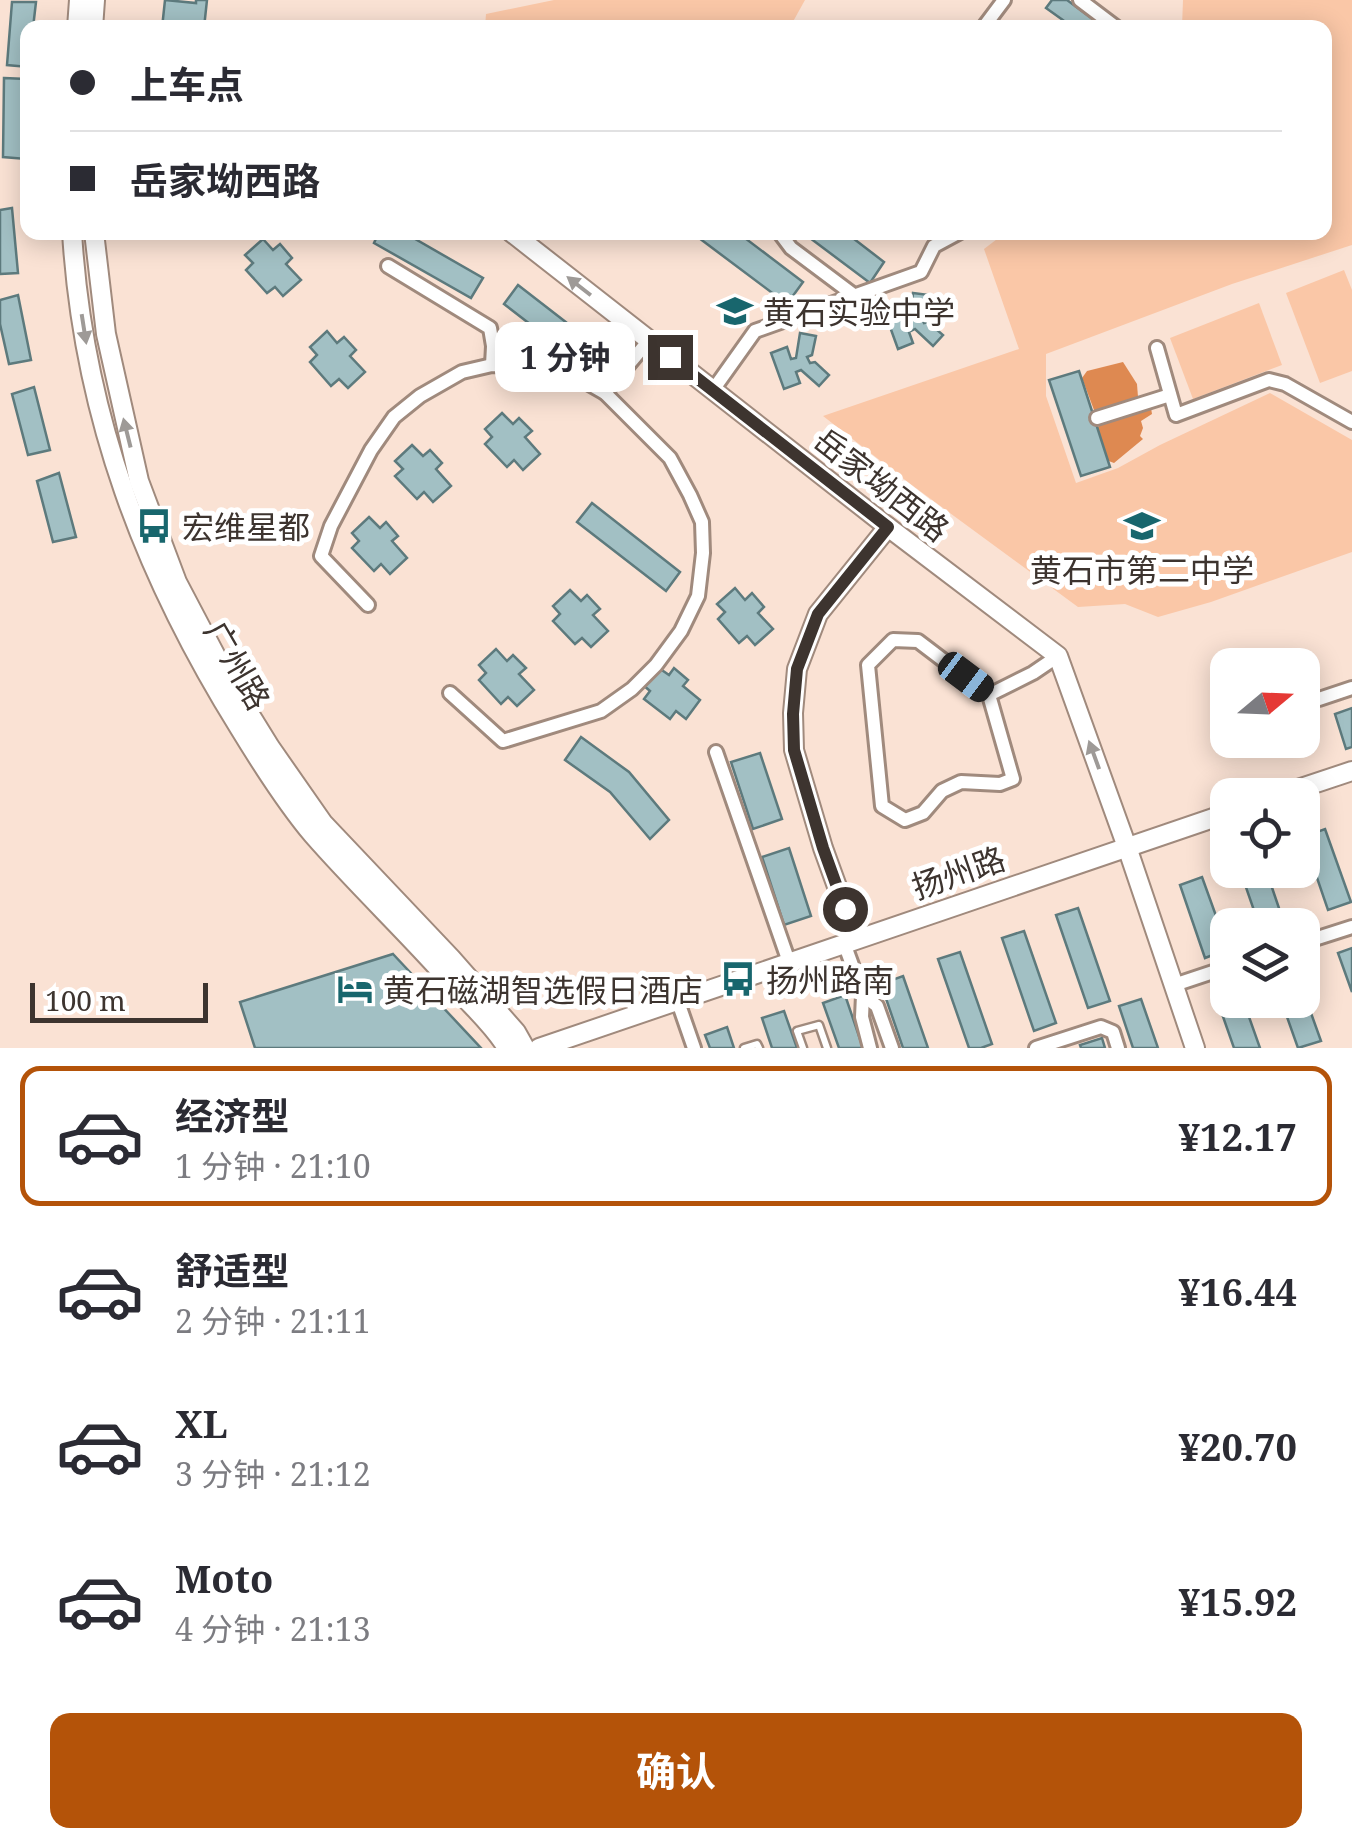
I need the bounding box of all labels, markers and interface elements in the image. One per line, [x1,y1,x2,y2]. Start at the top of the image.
text: 上车点 [130,58,244,110]
text: 岳家坳西路 [130,154,320,206]
one-way arrow [567,276,592,297]
place label: 黄石实验中学 [763,290,955,333]
school or university icon: 黄石实验中学 [716,292,754,330]
one-way arrow [76,314,92,345]
callout: 1 分钟 [495,322,635,392]
text: 1 分钟 [520,335,610,378]
route end [648,335,693,380]
one-way arrow [119,417,134,448]
street label: 岳家坳西路 [806,418,958,550]
place label: 宏维星都 [182,505,310,548]
bus stop icon: 宏维星都 [135,507,173,545]
school or university icon: 黄石市第二中学 [1123,507,1161,545]
place label: 黄石市第二中学 [1030,548,1254,591]
street label: 广州路 [195,613,281,717]
car [933,647,999,707]
north arrow [1210,648,1320,758]
map controls [1210,648,1320,1018]
one-way arrow [1086,739,1101,769]
button: locate [1210,778,1320,888]
street label: 扬州路 [906,836,1010,908]
route start [823,887,868,932]
button: layers [1210,908,1320,1018]
place label: 扬州路南 [766,958,894,1001]
bus stop icon: 扬州路南 [719,960,757,998]
place label: 黄石磁湖智选假日酒店 [383,968,703,1011]
hotel icon: 黄石磁湖智选假日酒店 [336,970,374,1008]
scale bar [30,978,208,1023]
text: 100 m [45,981,126,1019]
text: 经济型 [175,1089,289,1141]
icon: car [55,1091,145,1181]
text: ¥12.17 [1178,1110,1297,1162]
text: 1 分钟 · 21:10 [175,1144,371,1187]
text: 舒适型 [175,1244,289,1296]
icon: car [55,1246,145,1336]
text: ¥16.44 [1178,1265,1297,1317]
text: 2 分钟 · 21:11 [175,1299,371,1342]
text: XL [175,1397,228,1449]
icon: car [55,1401,145,1491]
text: ¥20.70 [1178,1420,1297,1472]
text: 3 分钟 · 21:12 [175,1452,371,1495]
text: Moto [175,1552,273,1604]
icon: car [55,1556,145,1646]
text: ¥15.92 [1178,1575,1297,1627]
text: 4 分钟 · 21:13 [175,1607,371,1650]
button: 确认 [50,1713,1302,1828]

